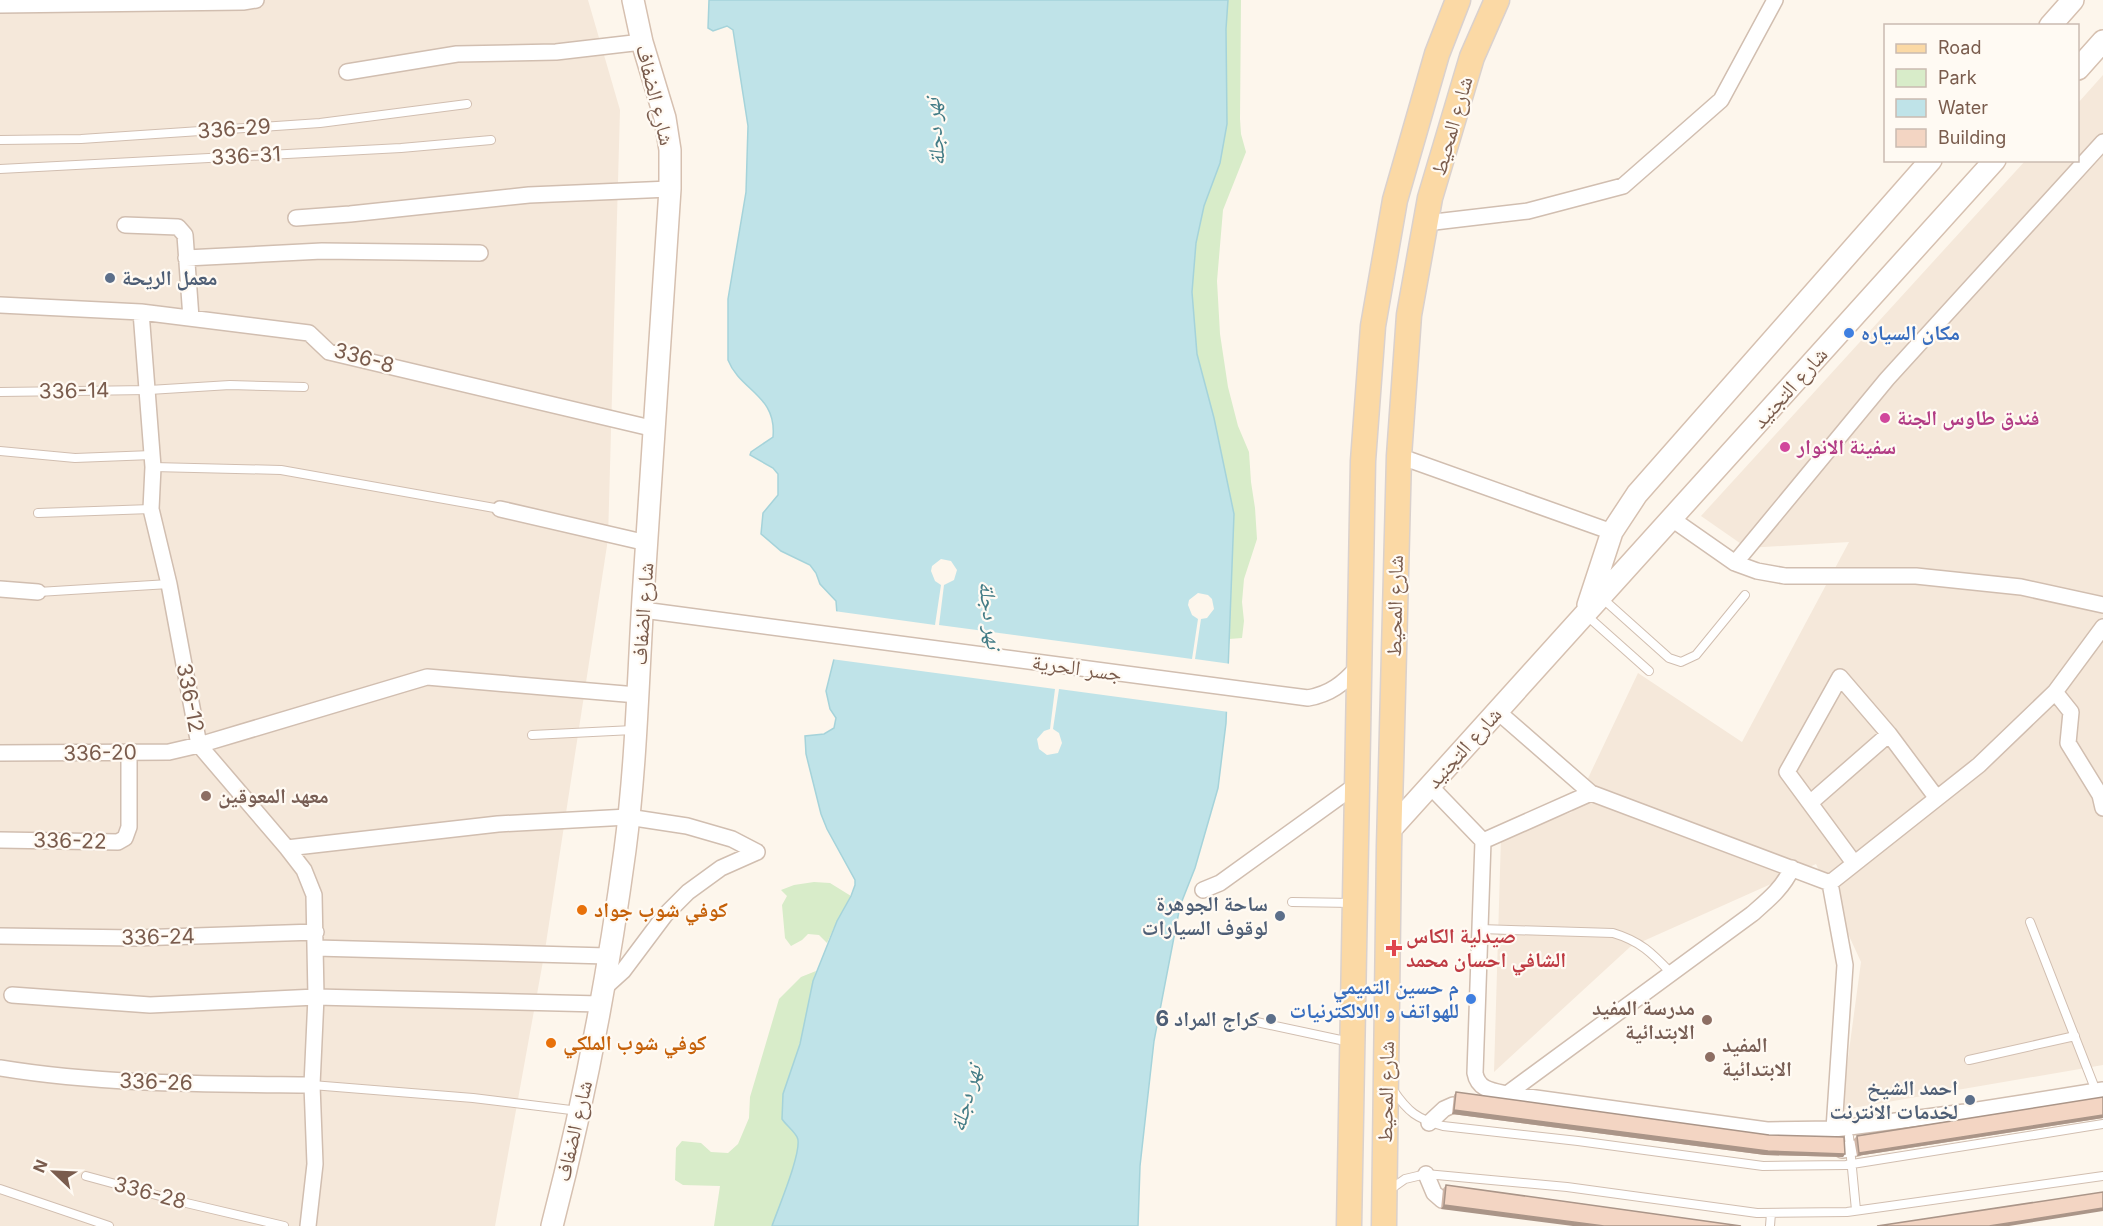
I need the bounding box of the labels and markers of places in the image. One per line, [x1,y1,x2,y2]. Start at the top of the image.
place label: معمل الريحة [122,265,218,291]
marker: معمل الريحة [103,271,117,285]
place label: مكان السياره [1861,320,1960,345]
marker: مكان السياره [1842,326,1856,340]
place label: فندق طاوس الجنة [1897,405,2039,431]
marker: فندق طاوس الجنة [1878,411,1892,425]
place label: سفينة الانوار [1796,434,1896,459]
marker: سفينة الانوار [1778,440,1792,454]
place label: معهد المعوقين [218,783,329,809]
marker: معهد المعوقين [199,789,213,803]
place label: ساحة الجوهرة لوقوف السيارات [1142,891,1268,940]
place label: كوفي شوب جواد [594,897,728,926]
marker: كوفي شوب جواد [575,903,589,917]
marker: ساحة الجوهرة لوقوف السيارات [1273,909,1287,923]
place label: صيدلية الكاس الشافي احسان محمد [1406,923,1566,976]
marker: صيدلية الكاس الشافي احسان محمد [1387,941,1401,955]
place label: م حسين التميمي للهواتف و اللالكترنيات [1289,974,1459,1023]
marker: م حسين التميمي للهواتف و اللالكترنيات [1464,992,1478,1006]
place label: مدرسة المفيد الابتدائية [1592,995,1695,1044]
place label: كراج المراد 6 [1156,1006,1259,1032]
marker: كراج المراد 6 [1264,1012,1278,1026]
marker: مدرسة المفيد الابتدائية [1700,1013,1714,1027]
place label: كوفي شوب الملكي [563,1030,706,1059]
place label: المفيد الابتدائية [1722,1032,1792,1081]
marker: كوفي شوب الملكي [544,1036,558,1050]
marker: المفيد الابتدائية [1703,1050,1717,1064]
place label: احمد الشيخ لخدمات الانترنت [1830,1075,1958,1124]
marker: احمد الشيخ لخدمات الانترنت [1963,1093,1977,1107]

